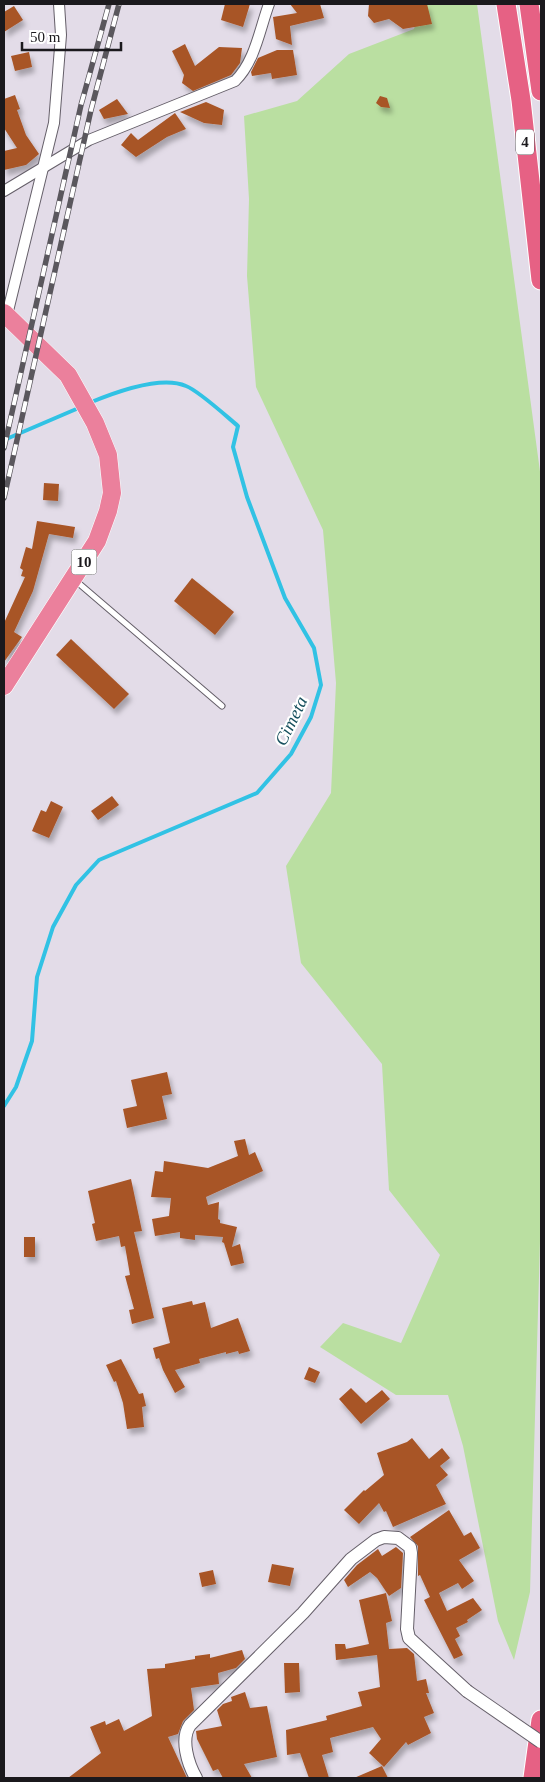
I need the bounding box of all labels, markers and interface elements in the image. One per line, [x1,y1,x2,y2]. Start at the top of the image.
scale bar [22,20,121,52]
text: 50 m [30,29,61,45]
road number: 4 [516,130,534,154]
road number: 10 [72,550,96,574]
water label: Cimeta [271,693,311,749]

